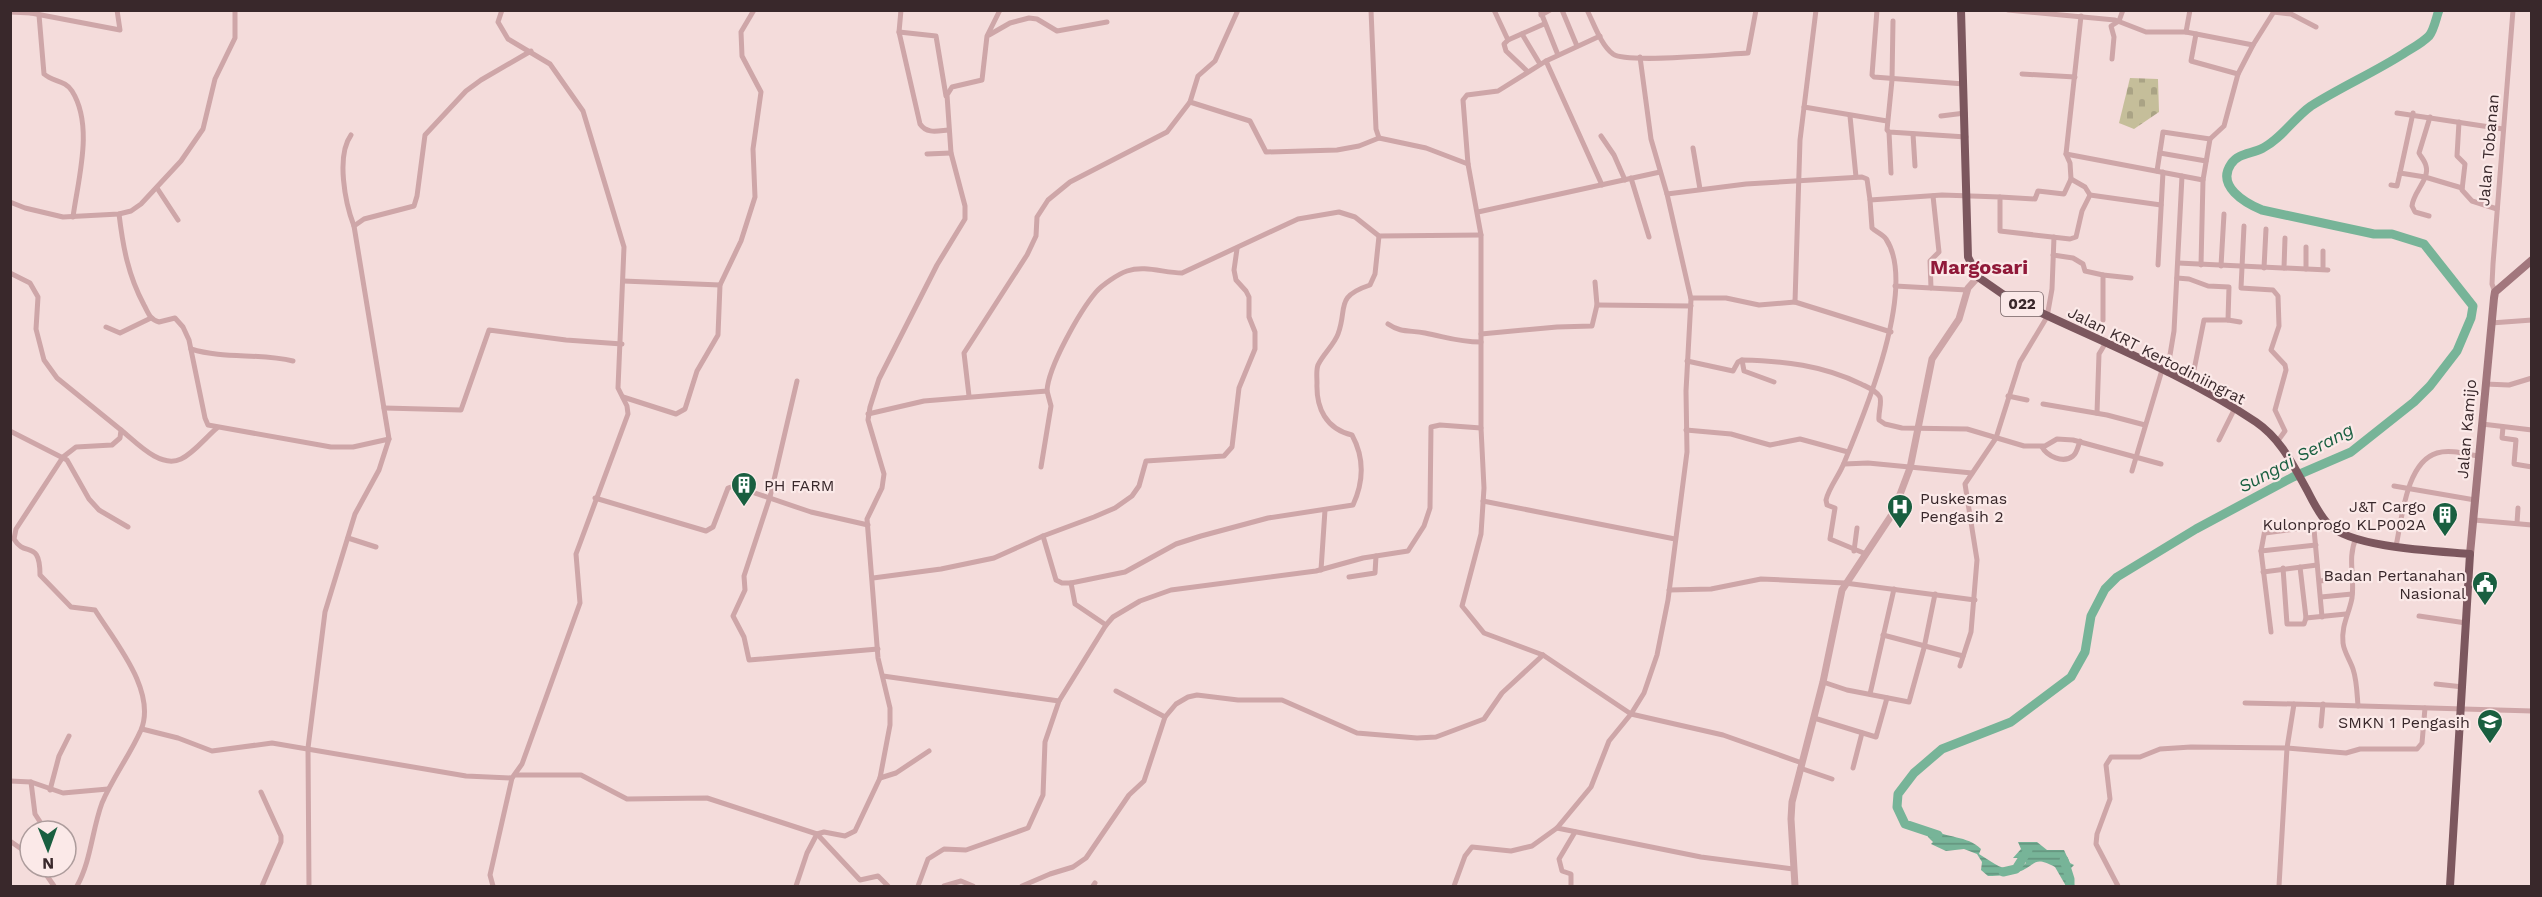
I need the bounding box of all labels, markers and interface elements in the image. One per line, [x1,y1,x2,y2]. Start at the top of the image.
street label: Jalan Tobanan [2474,93,2503,207]
district label: Margosari [1930,255,2028,279]
road number: 022 [2001,292,2043,316]
street label: Jalan KRT Kertodiniingrat [2065,302,2249,409]
street label: Jalan Kamijo [2453,378,2480,480]
water label: Sungai Serang [2235,418,2357,497]
building icon: PH FARM [729,470,759,508]
place label: PH FARM [764,476,834,495]
place label: Puskesmas Pengasih 2 [1920,489,2007,526]
hospital icon: Puskesmas Pengasih 2 [1885,492,1915,530]
place label: J&T Cargo Kulonprogo KLP002A [2263,497,2426,534]
building icon: J&T Cargo Kulonprogo KLP002A [2430,500,2460,538]
place label: Badan Pertanahan Nasional [2324,566,2466,603]
public building icon: Badan Pertanahan Nasional [2470,569,2500,607]
school or university icon: SMKN 1 Pengasih [2475,707,2505,745]
place label: SMKN 1 Pengasih [2338,713,2470,732]
north arrow [18,819,78,879]
text: N [42,854,54,873]

